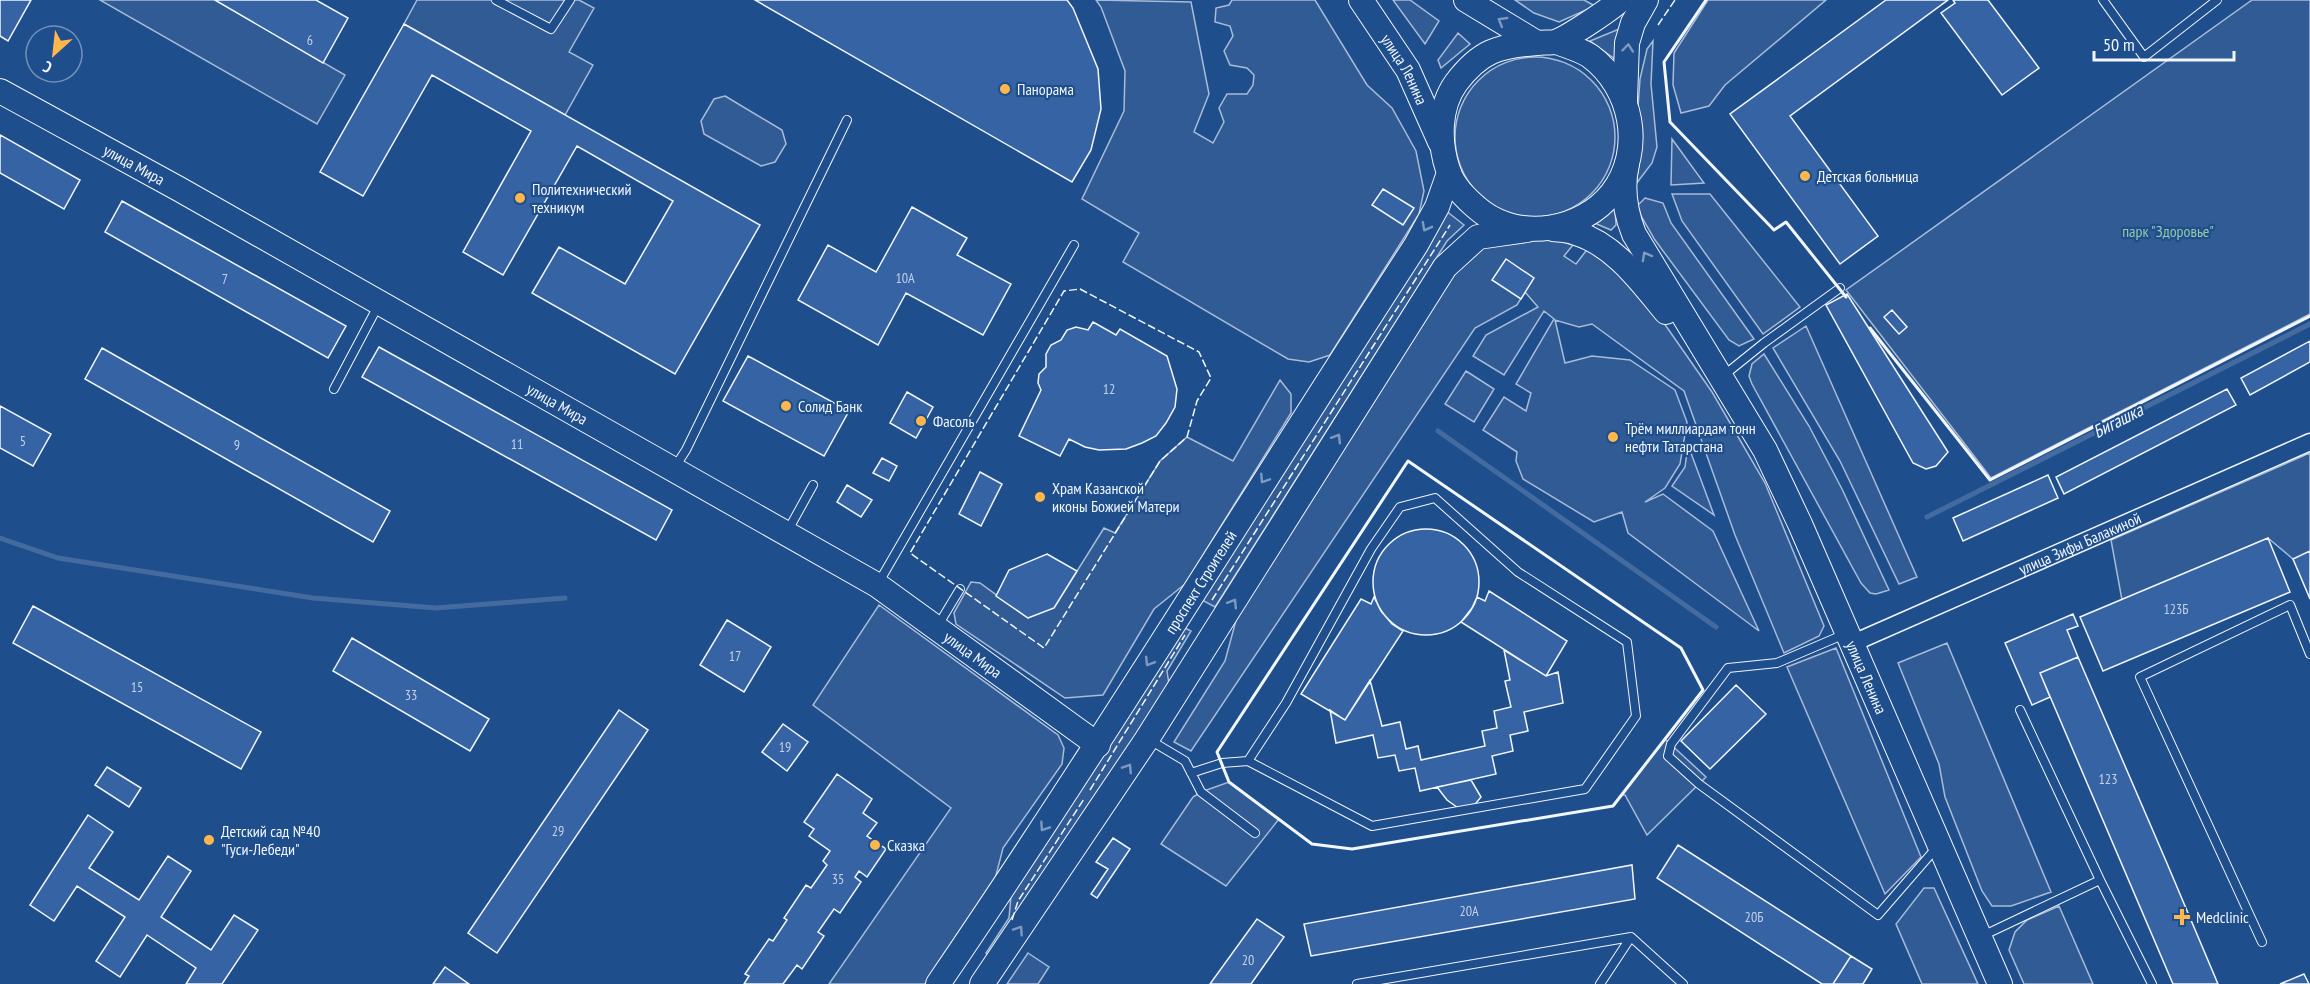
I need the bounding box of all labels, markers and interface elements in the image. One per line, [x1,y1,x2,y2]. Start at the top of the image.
one-way arrow [1498,17,1508,29]
north arrow [24,24,84,84]
scale bar [2094,24,2234,62]
street label: улица Ленина [1377,30,1432,108]
house number: 6 [307,31,313,49]
text: 50 m [2103,33,2135,56]
one-way arrow [1621,44,1634,53]
text: С [39,56,55,78]
place label: Панорама [1017,79,1074,99]
marker: Панорама [998,82,1012,96]
street label: улица Мира [100,140,168,189]
place label: Детская больница [1817,166,1919,186]
marker: Детская больница [1798,169,1812,183]
place label: Политехнический техникум [532,179,631,217]
marker: Политехнический техникум [513,191,527,205]
one-way arrow [1422,220,1433,231]
park label: парк "Здоровье" [2122,221,2214,241]
one-way arrow [1642,252,1653,262]
house number: 10А [895,269,915,287]
house number: 7 [222,270,228,288]
street label: улица Мира [523,378,591,429]
house number: 12 [1103,380,1115,398]
place label: Солид Банк [798,396,863,416]
water label: Бигашка [2089,398,2147,443]
marker: Солид Банк [779,399,793,413]
place label: Фасоль [933,411,974,431]
marker: Фасоль [914,414,928,428]
place label: Трём миллиардам тонн нефти Татарстана [1625,418,1756,456]
marker: Трём миллиардам тонн нефти Татарстана [1606,430,1620,444]
house number: 5 [20,432,26,450]
one-way arrow [1329,434,1341,444]
house number: 11 [511,435,523,453]
house number: 9 [234,436,240,454]
one-way arrow [1261,473,1272,484]
place label: Храм Казанской иконы Божией Матери [1052,478,1180,516]
marker: Храм Казанской иконы Божией Матери [1033,490,1047,504]
street label: улица Зифы Балакиной [2016,508,2144,579]
street label: проспект Строителей [1160,527,1241,637]
one-way arrow [1225,599,1237,609]
house number: 123Б [2163,600,2189,618]
street label: улица Мира [940,627,1006,682]
street label: улица Ленина [1842,637,1891,717]
house number: 17 [729,647,741,665]
one-way arrow [1145,655,1156,666]
house number: 15 [131,678,143,696]
house number: 33 [405,686,417,704]
house number: 19 [779,738,791,756]
one-way arrow [1121,764,1132,775]
house number: 123 [2099,770,2117,788]
one-way arrow [1041,820,1052,831]
place label: Детский сад №40 "Гуси-Лебеди" [221,821,320,859]
house number: 29 [552,822,564,840]
marker: Детский сад №40 "Гуси-Лебеди" [202,833,216,847]
place label: Сказка [887,835,925,855]
marker: Сказка [868,838,882,852]
house number: 35 [832,870,844,888]
house number: 20А [1459,902,1479,920]
place label: Medclinic [2196,907,2249,927]
house number: 20Б [1745,908,1763,926]
marker: Medclinic [2173,908,2191,926]
one-way arrow [1012,925,1023,936]
house number: 20 [1242,951,1254,969]

